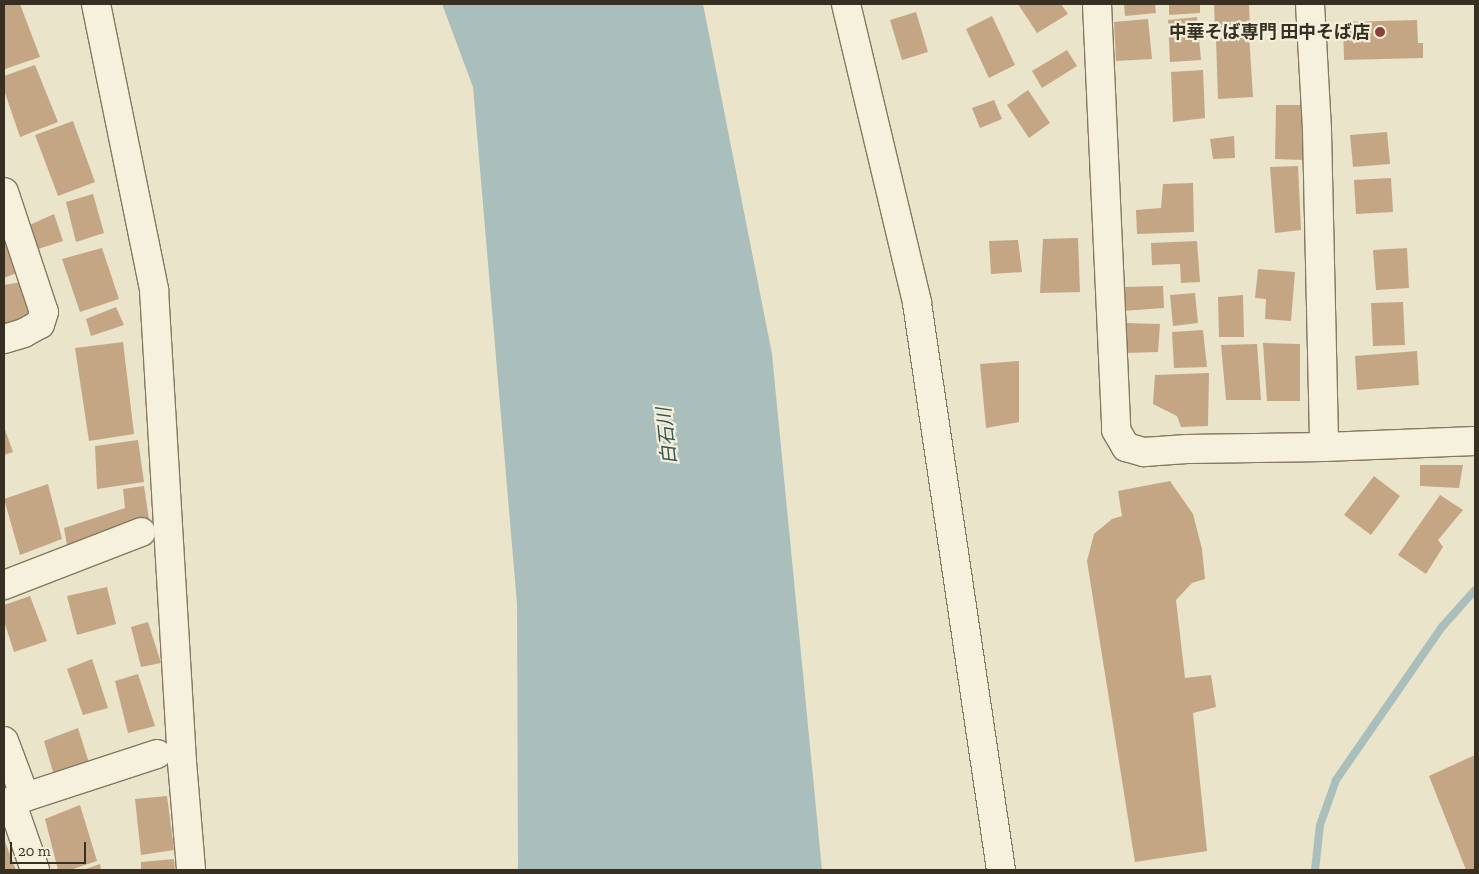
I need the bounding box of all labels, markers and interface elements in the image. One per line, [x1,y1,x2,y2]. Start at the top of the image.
place label: 中華そば専門 田中そば店 [1169,21,1370,43]
marker: 中華そば専門 田中そば店 [1374,26,1386,38]
water label: 白石川 [653,406,681,466]
scale bar [12,832,89,864]
text: 20 m [18,842,51,860]

